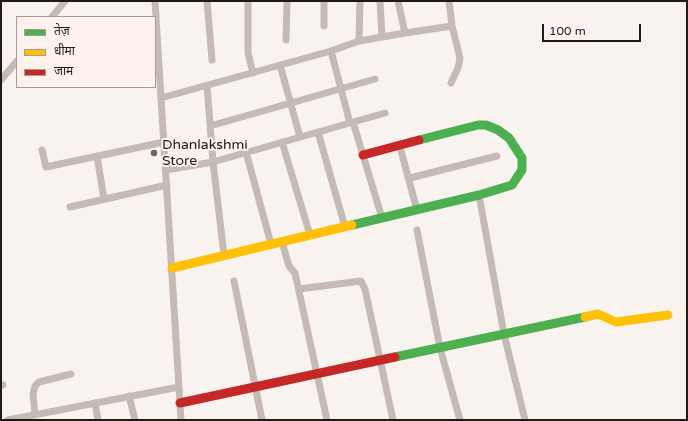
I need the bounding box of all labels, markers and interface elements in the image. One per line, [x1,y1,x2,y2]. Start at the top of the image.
legend [16,16,156,88]
scale bar [544,16,643,42]
text: तेज़ [54,24,70,38]
text: 100 m [549,24,586,38]
text: धीमा [54,44,75,58]
text: जाम [54,64,73,78]
place label: Dhanlakshmi Store [162,137,248,170]
marker: Dhanlakshmi Store [149,148,159,158]

